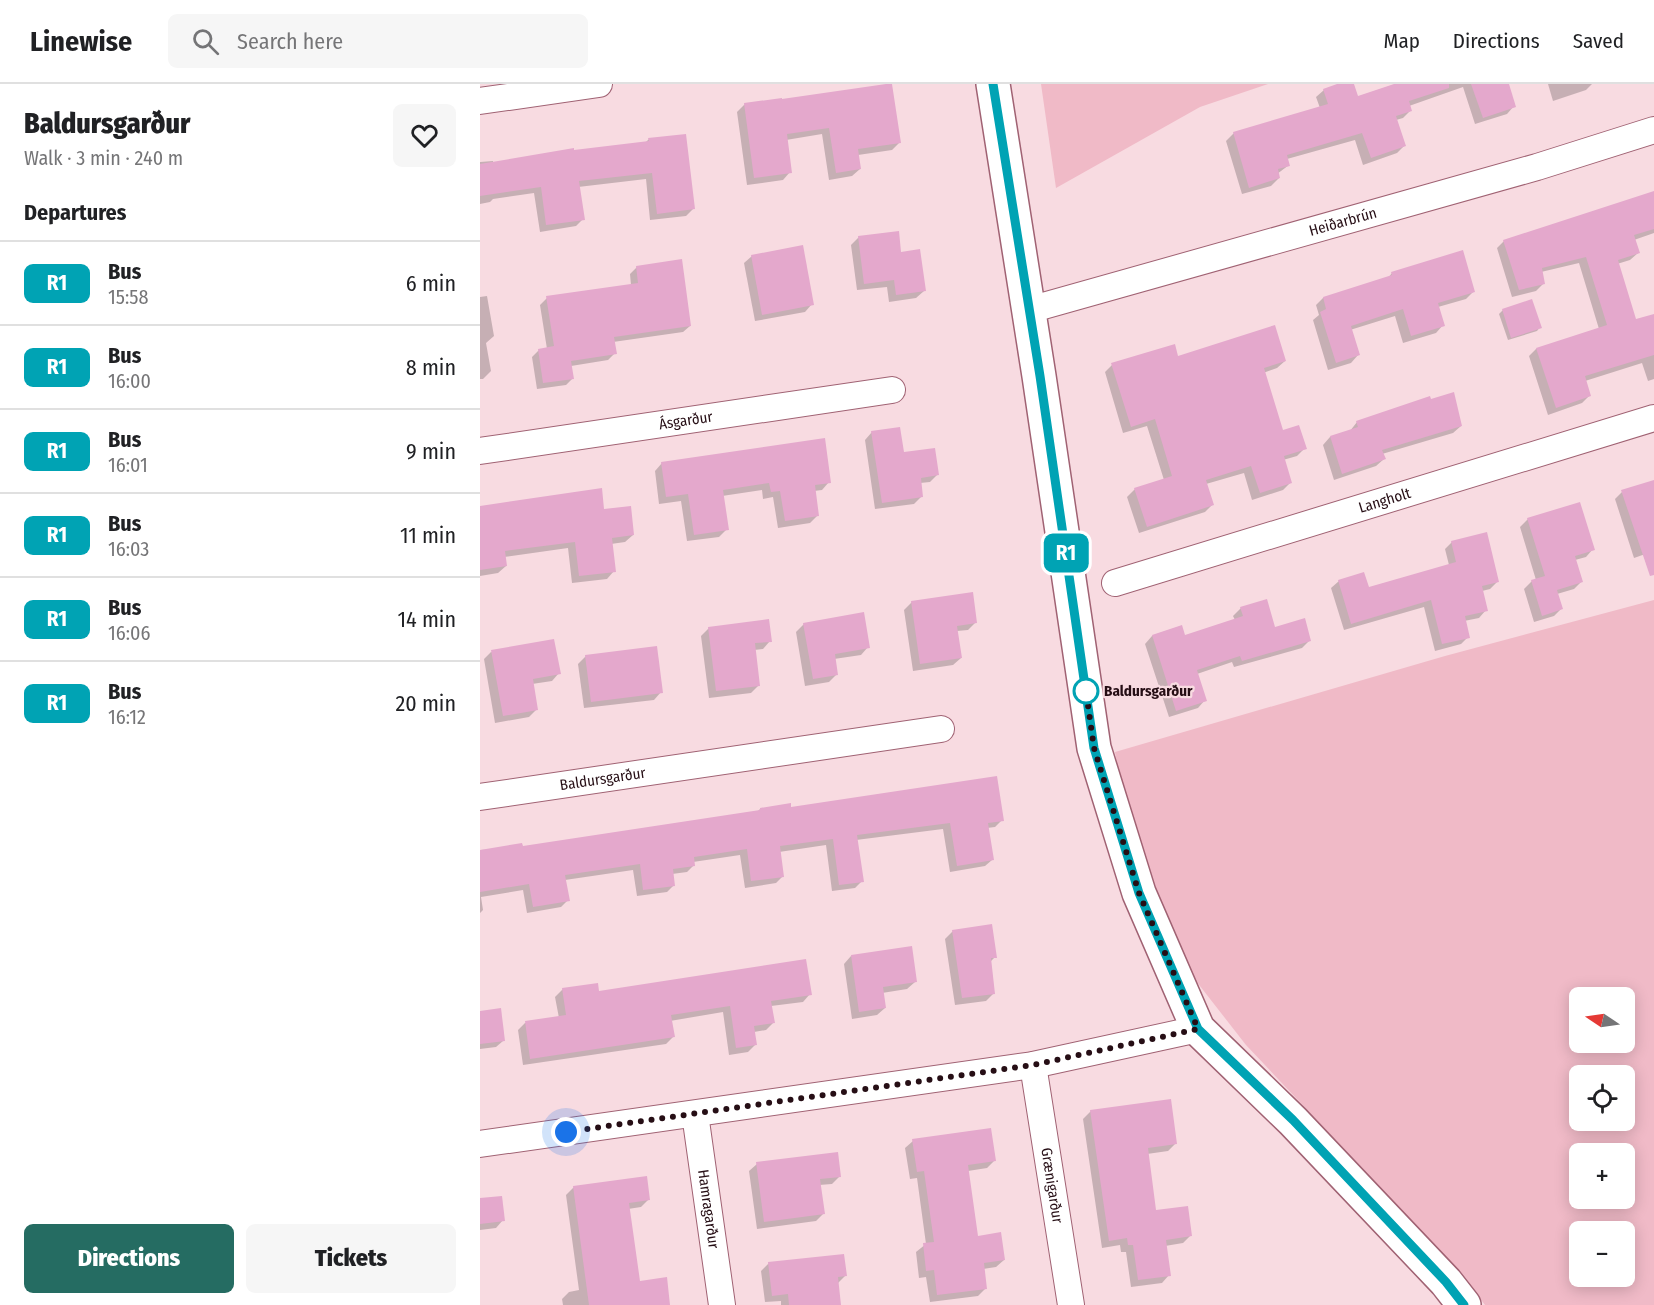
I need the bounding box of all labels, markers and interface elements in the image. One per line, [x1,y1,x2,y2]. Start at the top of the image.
search box [168,14,588,68]
text: Linewise [30,25,132,58]
icon: search [189,25,222,58]
text: Search here [237,28,343,55]
text: Map [1383,28,1420,54]
text: Directions [1453,28,1540,54]
text: Saved [1573,28,1624,54]
button: heart [393,104,456,167]
text: Baldursgarður [24,107,190,140]
text: Walk · 3 min · 240 m [24,146,183,170]
text: Departures [24,199,126,226]
street label: Heiðarbrún [1307,204,1379,240]
text: Bus [108,258,141,285]
text: R1 [47,270,67,296]
text: 6 min [406,270,456,297]
text: 15:58 [108,285,148,309]
text: Bus [108,342,141,369]
text: R1 [47,354,67,380]
text: 8 min [406,354,456,381]
text: 16:00 [108,369,151,393]
street label: Ásgarður [658,408,715,433]
text: Bus [108,426,141,453]
text: R1 [47,438,67,464]
text: 9 min [406,438,456,465]
text: 16:01 [108,453,148,477]
street label: Langholt [1356,484,1413,517]
text: Bus [108,510,141,537]
text: R1 [47,522,67,548]
text: 11 min [400,522,456,549]
line badge: R1 [1039,534,1093,572]
text: 16:03 [108,537,149,561]
text: R1 [1056,540,1076,566]
text: Bus [108,594,141,621]
text: R1 [47,606,67,632]
text: 14 min [398,606,456,633]
text: 16:06 [108,621,150,645]
text: Bus [108,678,141,705]
marker: Baldursgarður [1073,678,1099,704]
place label: Baldursgarður [1104,682,1193,700]
text: R1 [47,690,67,716]
text: 20 min [396,690,456,717]
text: 16:12 [108,705,146,729]
street label: Baldursgarður [559,764,647,794]
north arrow [1569,987,1635,1053]
map controls [1569,987,1635,1287]
button: locate [1569,1065,1635,1131]
your location [551,1117,581,1147]
button: + [1569,1143,1635,1209]
street label: Grænigarður [1037,1146,1067,1225]
street label: Hamragarður [694,1168,723,1251]
button: − [1569,1221,1635,1287]
button: Directions [24,1224,234,1293]
button: Tickets [246,1224,456,1293]

